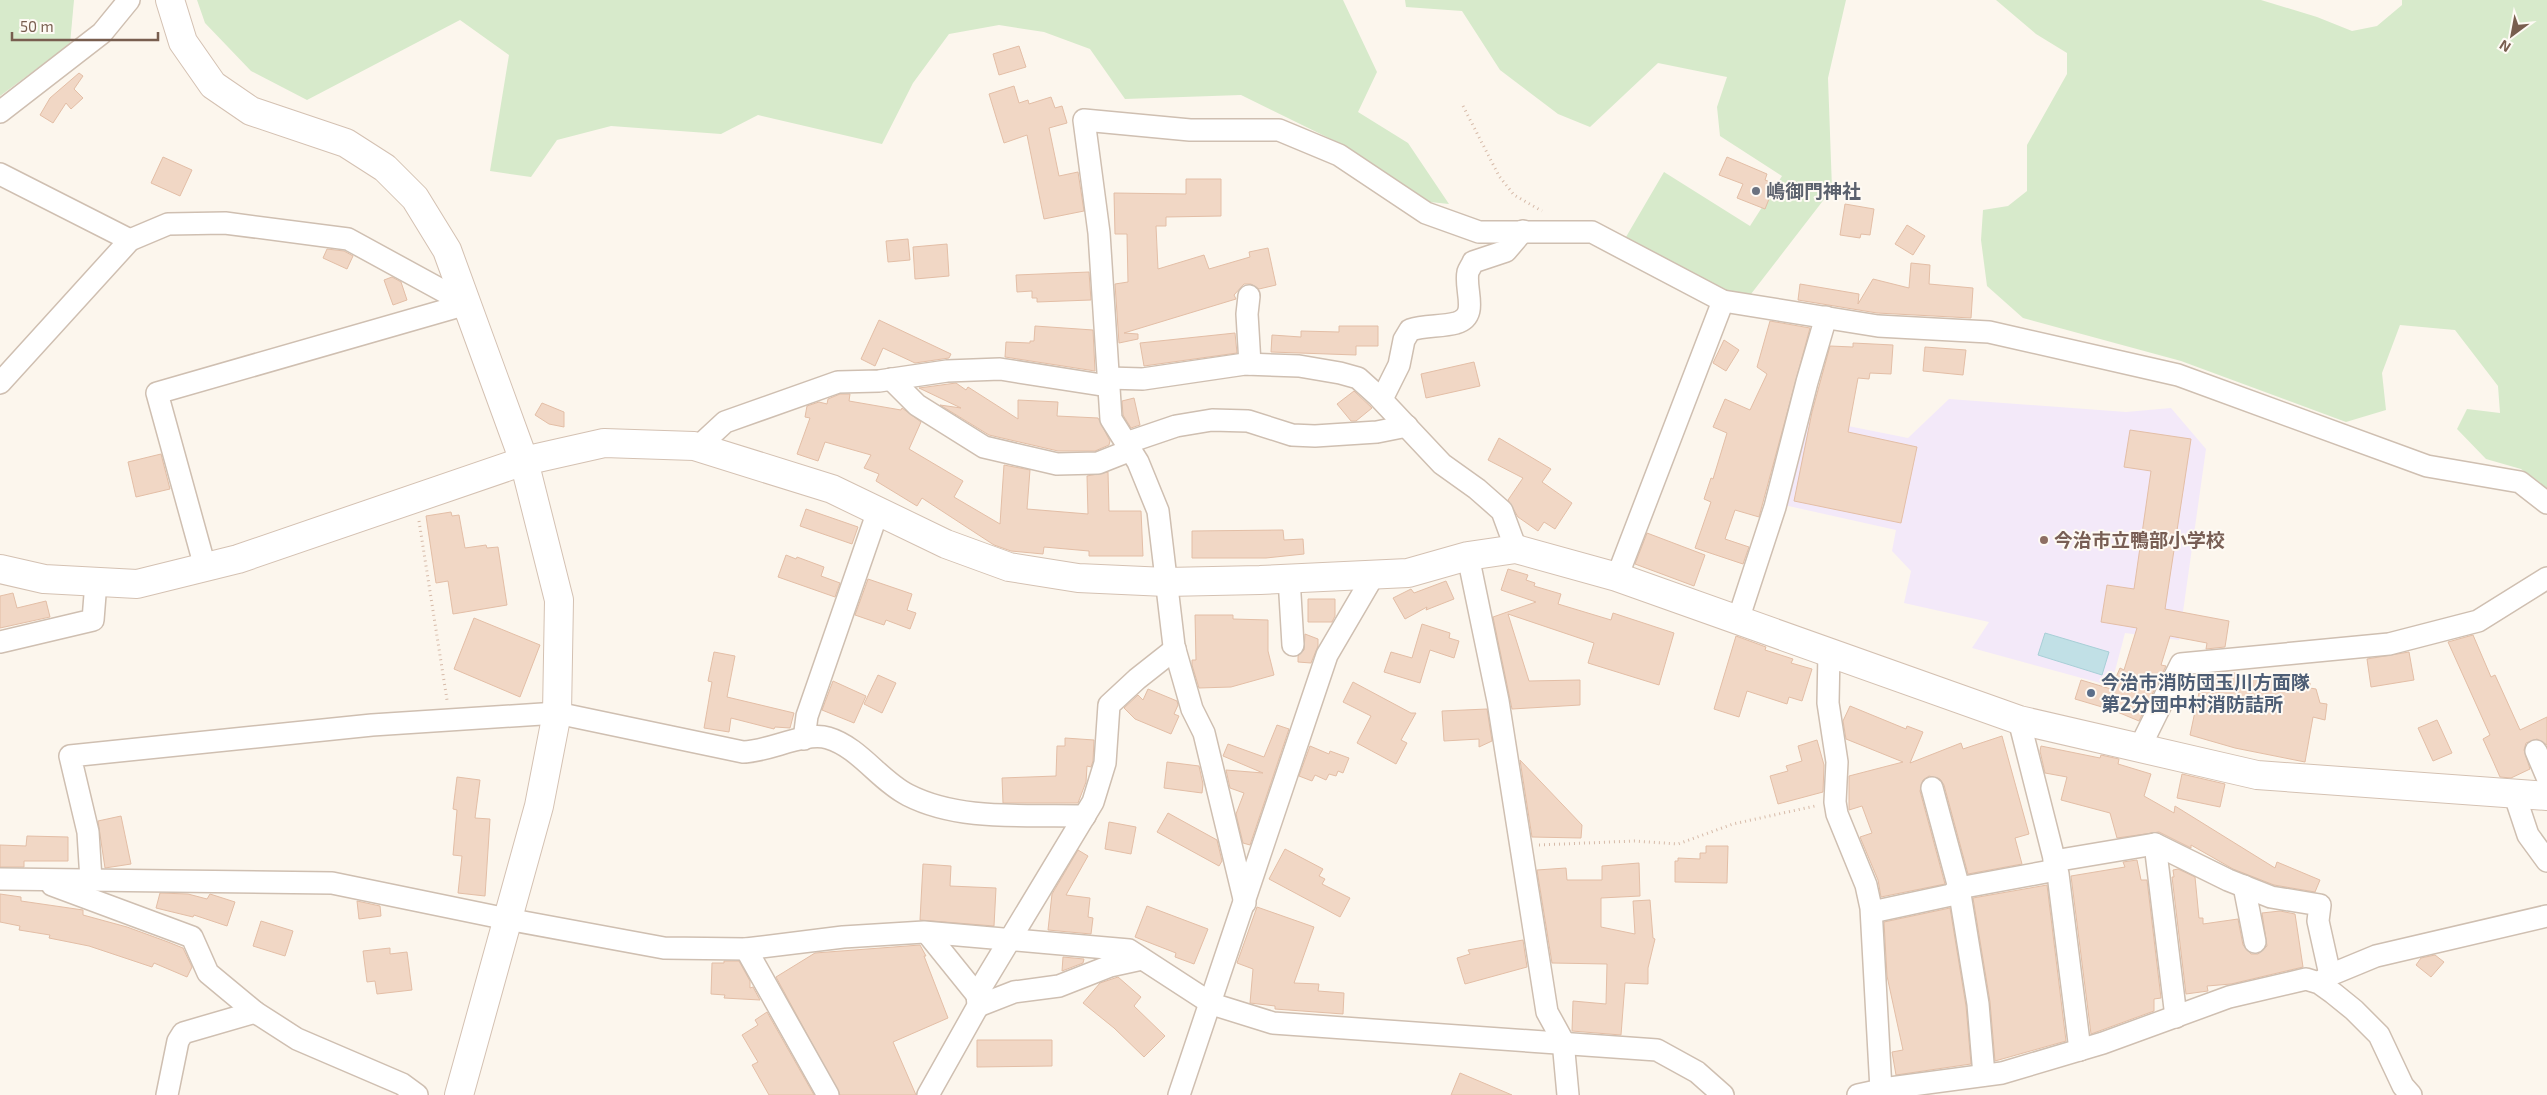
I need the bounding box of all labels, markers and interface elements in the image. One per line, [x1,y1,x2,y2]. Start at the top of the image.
scale bar [12,10,159,42]
north arrow [2487,10,2537,60]
text: 50 m [20,17,54,35]
text: N [2496,37,2514,56]
place label: 嶋御門神社 [1766,179,1861,202]
marker: 嶋御門神社 [1750,185,1762,197]
place label: 今治市立鴨部小学校 [2054,528,2225,551]
marker: 今治市立鴨部小学校 [2038,534,2050,546]
place label: 今治市消防団玉川方面隊 第2分団中村消防詰所 [2101,670,2310,715]
marker: 今治市消防団玉川方面隊 第2分団中村消防詰所 [2085,687,2097,699]

